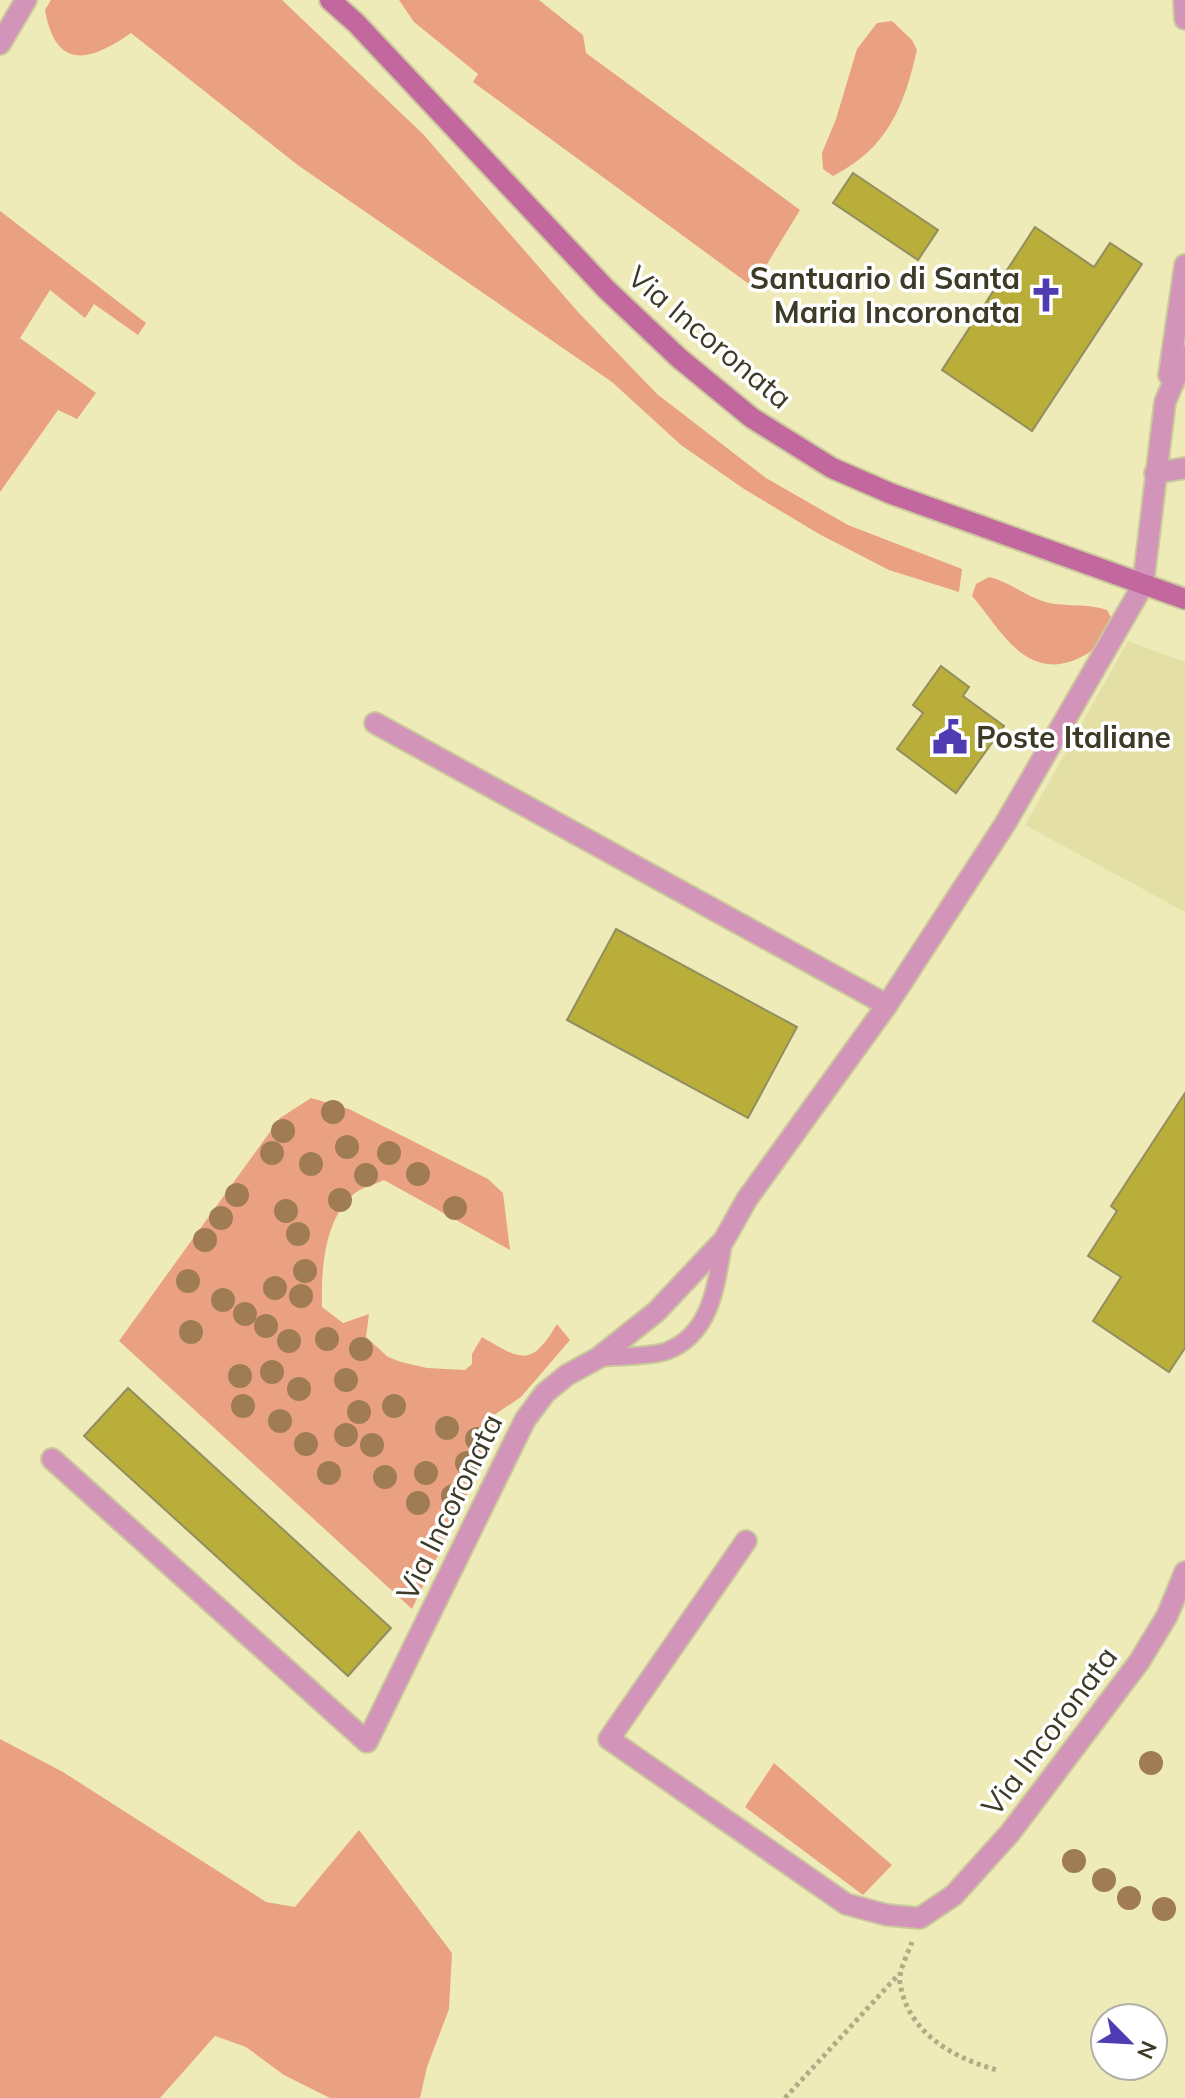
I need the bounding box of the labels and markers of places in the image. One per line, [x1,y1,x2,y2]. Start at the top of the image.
place label: Santuario di Santa Maria Incoronata [750,259,1020,331]
church icon: Santuario di Santa Maria Incoronata [1027,276,1065,314]
public building icon: Poste Italiane [931,718,969,756]
place label: Poste Italiane [976,718,1171,756]

